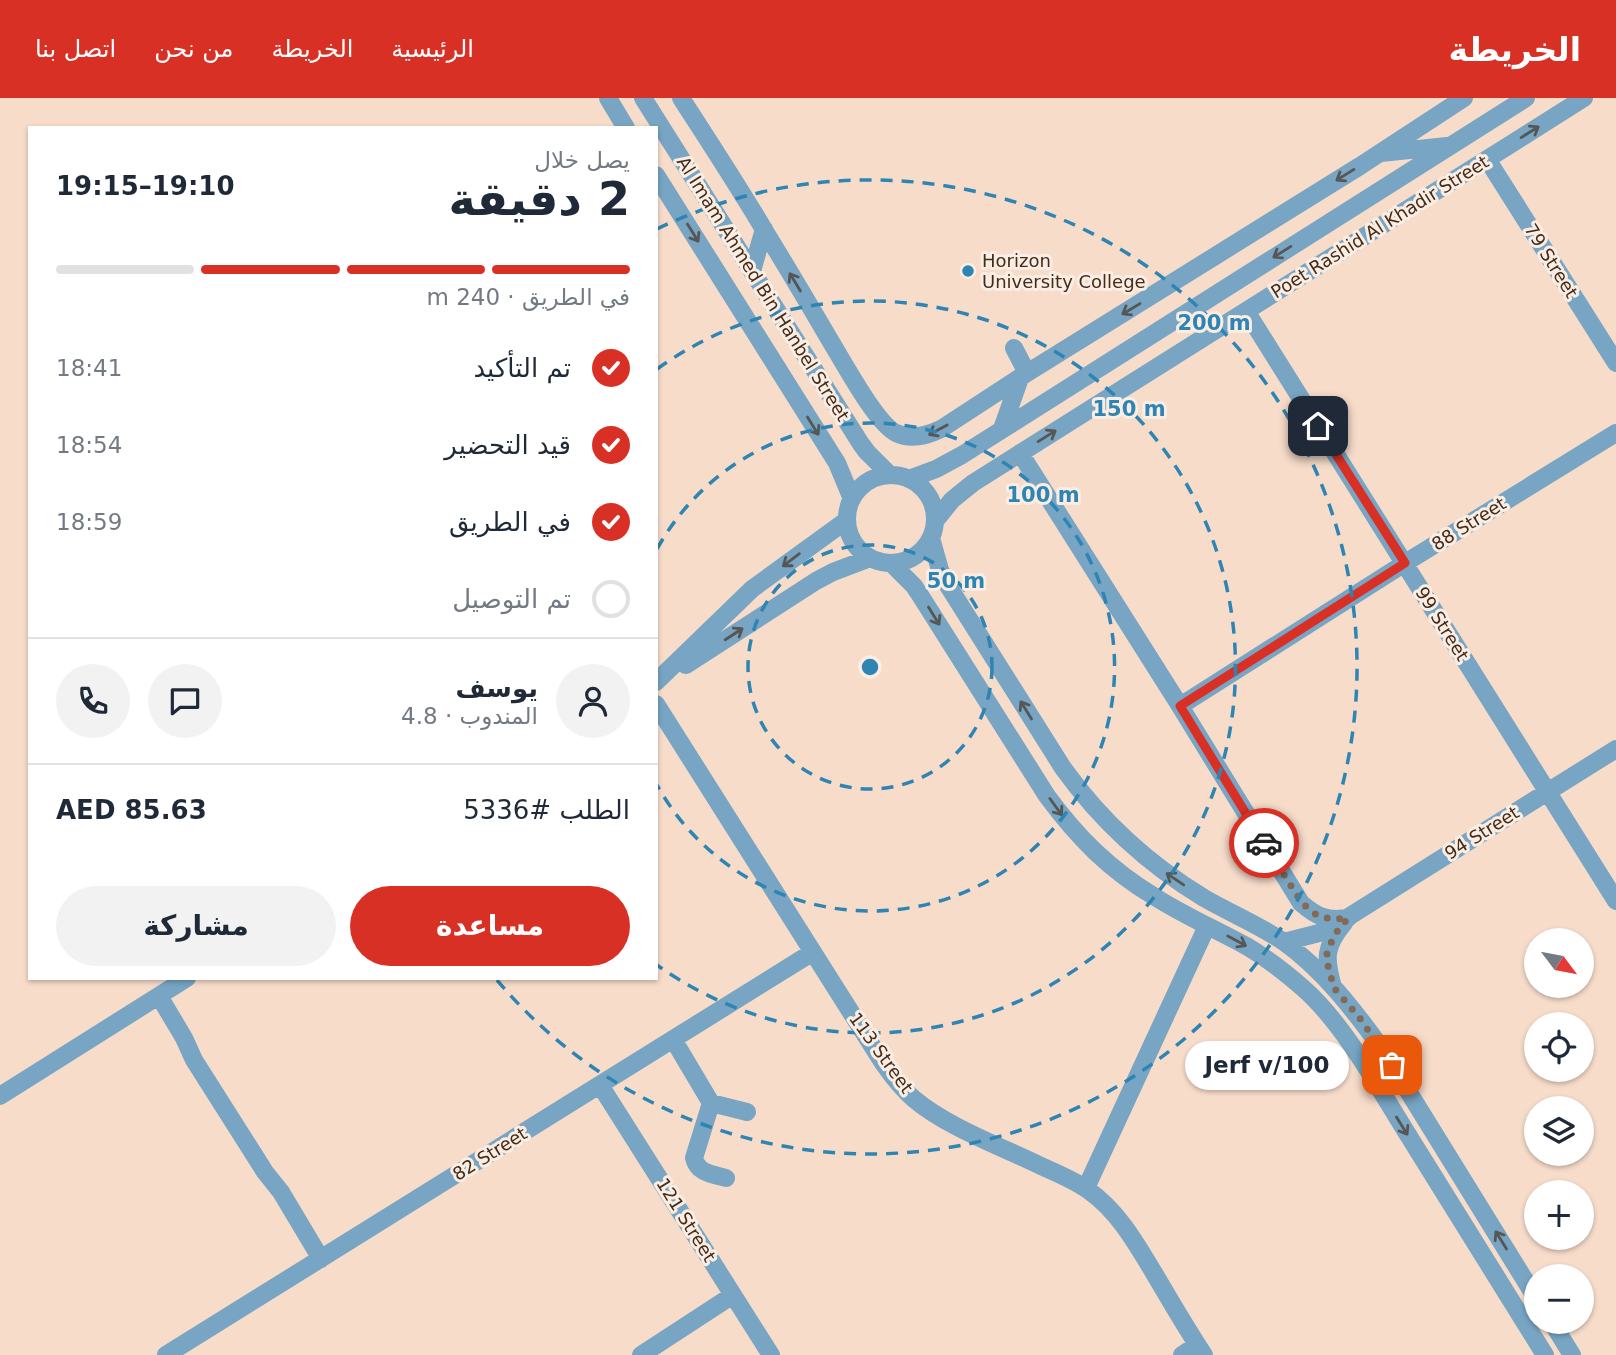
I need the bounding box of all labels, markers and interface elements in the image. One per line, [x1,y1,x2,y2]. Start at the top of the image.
text: الخريطة [1448,30,1581,69]
text: اتصل بنا [35,35,116,63]
text: من نحن [154,35,233,63]
text: الخريطة [271,35,353,63]
text: الرئيسية [391,35,474,63]
one-way arrow [1519,125,1539,139]
text: يصل خلال [534,147,630,173]
street label: Poet Rashid Al Khadir Street [1267,151,1492,302]
street label: Al Imam Ahmed Bin Hanbel Street [673,153,854,425]
one-way arrow [1335,169,1355,183]
text: 19:10–19:15 [56,171,235,201]
text: 2 دقيقة [448,172,630,226]
street label: 79 Street [1520,220,1582,302]
one-way arrow [686,223,700,243]
one-way arrow [1273,245,1292,260]
place label: Horizon University College [982,250,1146,292]
marker: Horizon University College [960,263,976,279]
one-way arrow [788,272,802,292]
text: في الطريق · 240 m [426,284,630,310]
one-way arrow [1122,303,1142,317]
text: 200 m [1177,311,1251,335]
icon: check [592,349,630,387]
text: تم التأكيد [473,353,571,383]
text: 18:41 [56,355,122,381]
pin [1288,396,1348,456]
text: 150 m [1092,397,1166,421]
icon: home [1299,407,1337,445]
one-way arrow [807,415,821,435]
one-way arrow [929,423,949,437]
icon: check [592,426,630,464]
one-way arrow [1036,429,1056,443]
text: قيد التحضير [444,430,571,460]
text: 18:54 [56,432,122,458]
text: 100 m [1006,483,1080,507]
street label: 88 Street [1428,493,1510,555]
icon: check [592,503,630,541]
text: في الطريق [449,507,571,537]
text: 18:59 [56,509,122,535]
one-way arrow [782,552,801,567]
text: 50 m [927,569,985,593]
street label: 99 Street [1411,583,1473,665]
text: تم التوصيل [452,584,571,614]
one-way arrow [927,605,941,625]
one-way arrow [724,627,743,641]
centre of rings [858,655,882,679]
button: phone [56,664,130,738]
button: chat [148,664,222,738]
button: person [556,664,630,738]
text: يوسف [455,673,538,703]
one-way arrow [1019,700,1033,720]
text: المندوب · 4.8 [401,703,538,729]
text: AED 85.63 [56,795,207,825]
text: الطلب #5336 [463,795,630,825]
one-way arrow [1048,798,1063,816]
street label: 94 Street [1441,802,1523,864]
courier [1229,808,1299,878]
icon: car [1245,824,1283,862]
one-way arrow [1166,871,1185,886]
button: مشاركة [56,886,336,966]
button: مساعدة [350,886,630,966]
north arrow [1524,928,1594,998]
map controls [1524,928,1594,1334]
one-way arrow [1226,934,1246,948]
street label: 113 Street [845,1008,918,1097]
button: locate [1524,1012,1594,1082]
pin [1362,1035,1422,1095]
callout: Jerf v/100 [1186,1040,1350,1090]
icon: bag [1373,1046,1411,1084]
text: Jerf v/100 [1205,1052,1329,1078]
button: layers [1524,1096,1594,1166]
one-way arrow [1396,1115,1410,1135]
street label: 82 Street [449,1123,531,1185]
street label: 121 Street [652,1174,720,1265]
button: + [1524,1180,1594,1250]
one-way arrow [1493,1231,1507,1251]
button: − [1524,1264,1594,1334]

